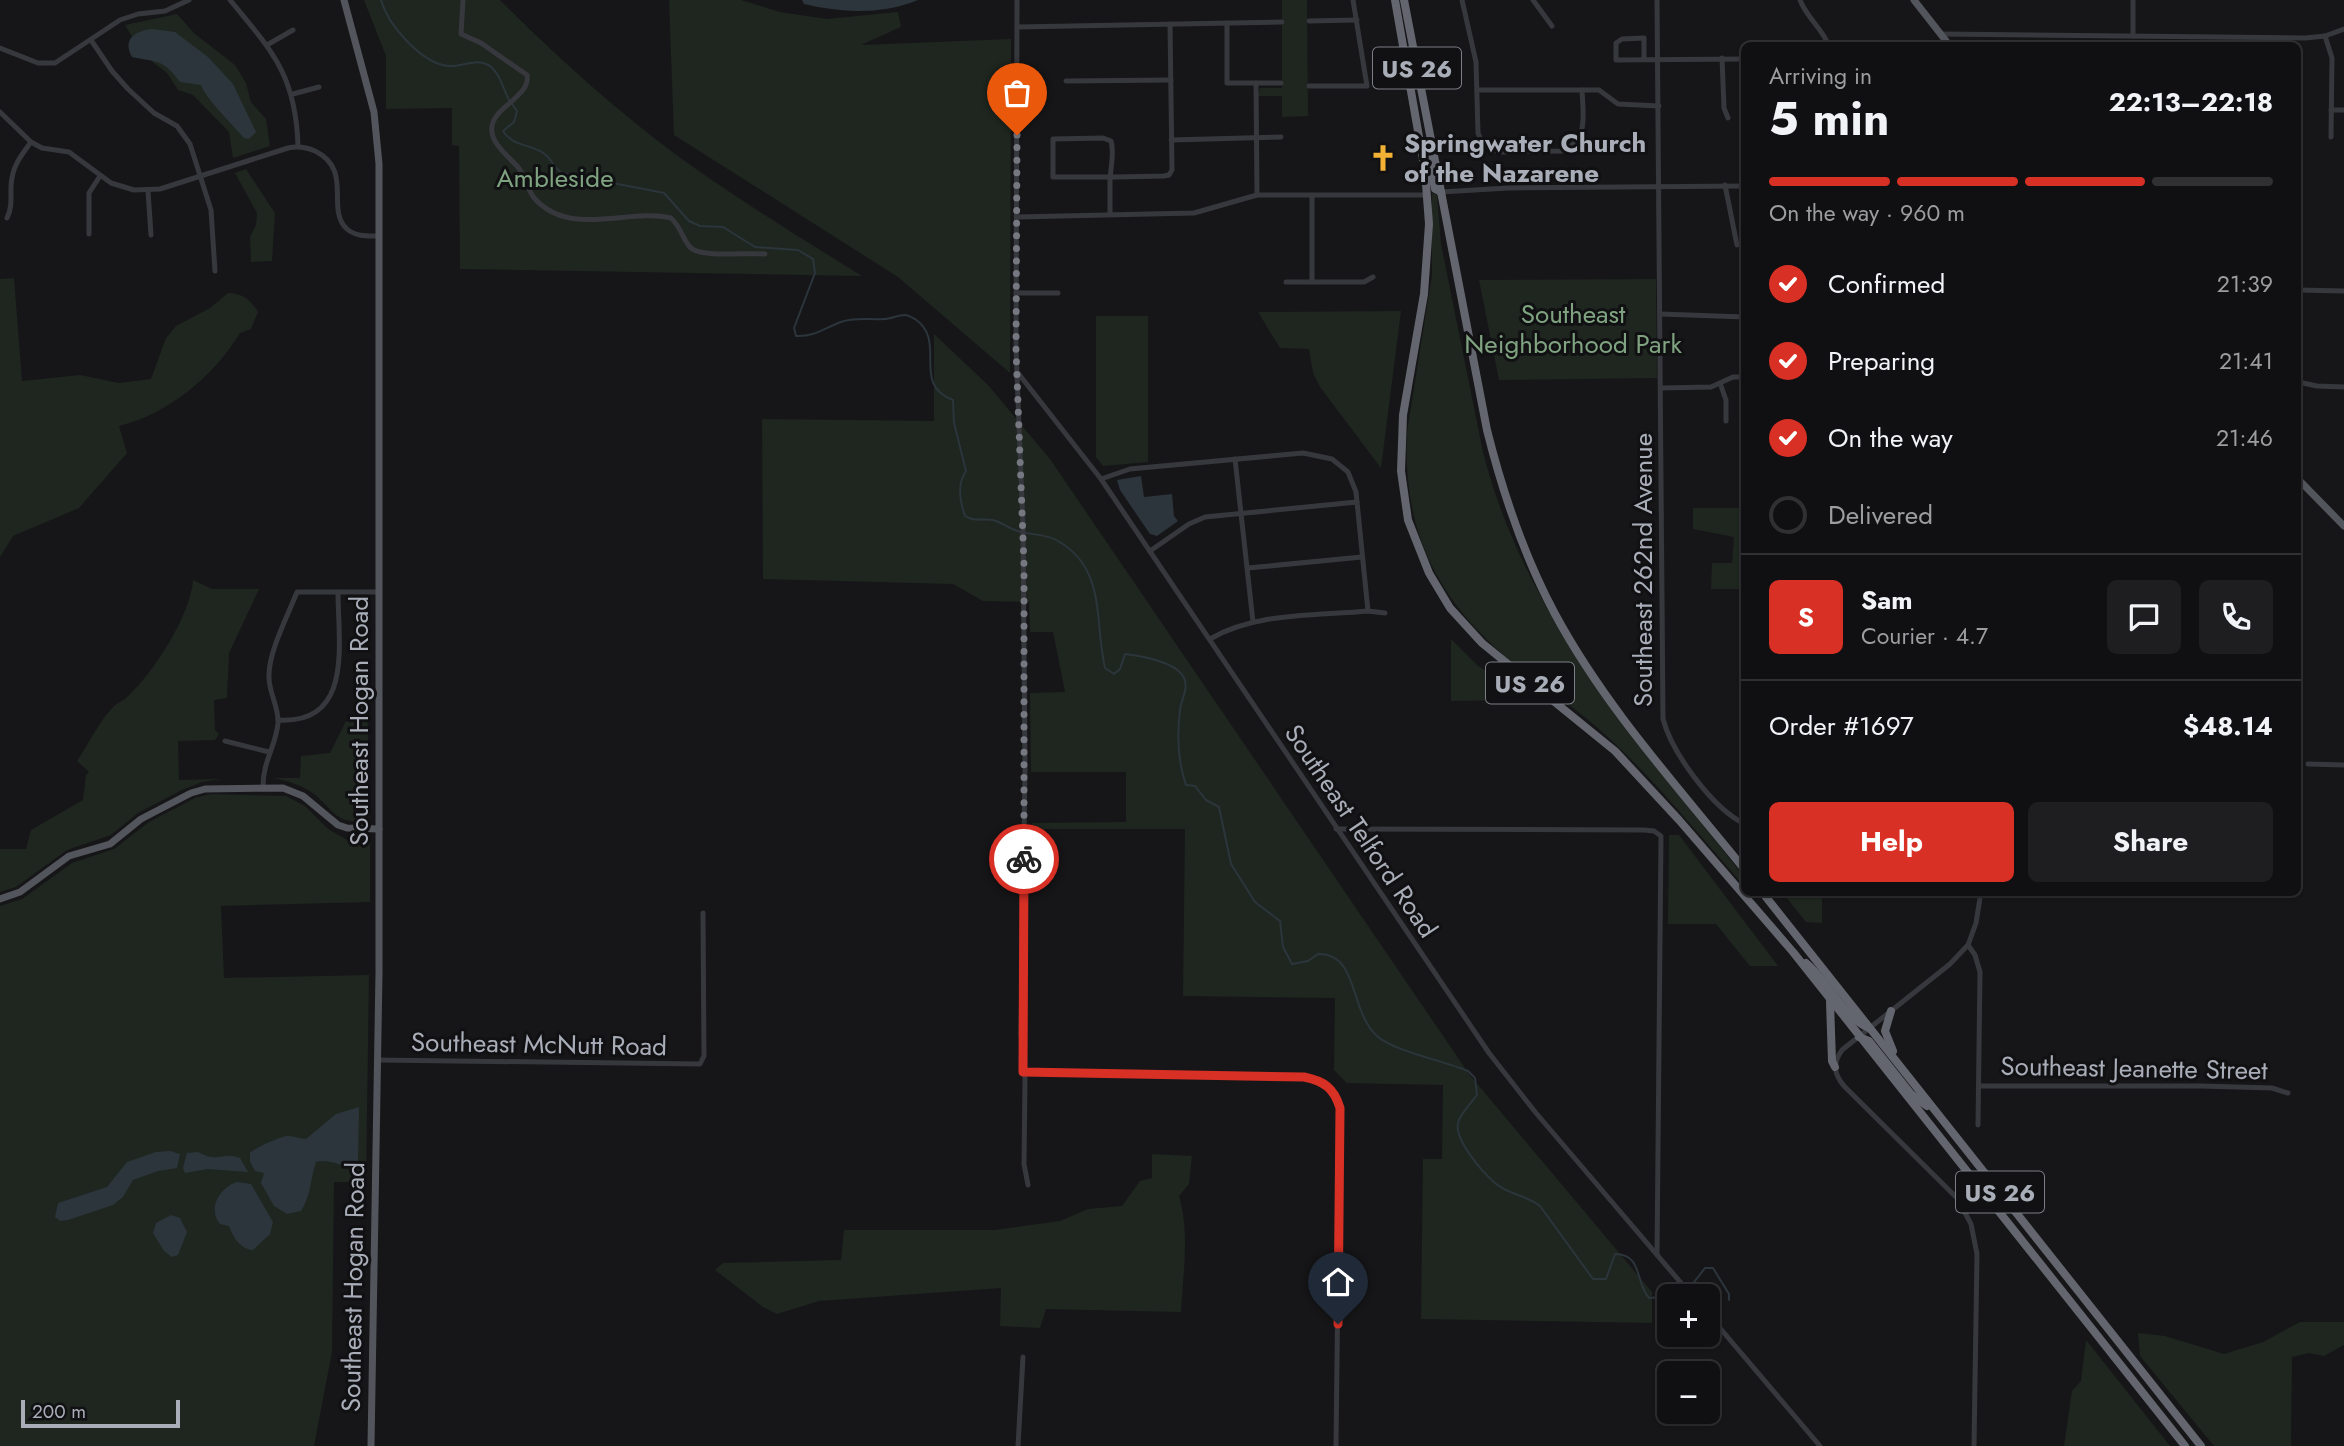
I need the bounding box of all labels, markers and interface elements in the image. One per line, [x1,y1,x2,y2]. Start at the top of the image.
road number: US 26 [1373,47,1461,88]
text: Arriving in [1769,59,1872,93]
pin [987,63,1047,135]
icon: bag [998,74,1036,112]
text: 22:13–22:18 [2109,83,2273,121]
text: 5 min [1769,86,1889,152]
place label: Springwater Church of the Nazarene [1404,124,1646,192]
church icon: Springwater Church of the Nazarene [1368,143,1398,173]
park label: Ambleside [496,159,614,197]
text: On the way · 960 m [1769,196,1965,230]
icon: check [1769,265,1807,303]
text: Confirmed [1828,265,1945,303]
text: 21:39 [2217,267,2273,301]
park label: Southeast Neighborhood Park [1464,295,1682,363]
icon: check [1769,342,1807,380]
text: Preparing [1828,342,1935,380]
text: 21:41 [2219,344,2273,378]
icon: check [1769,419,1807,457]
text: On the way [1828,419,1953,457]
text: 21:46 [2216,421,2273,455]
street label: Southeast 262nd Avenue [1624,433,1662,707]
text: Delivered [1828,496,1933,534]
button: chat [2107,580,2181,654]
button: phone [2199,580,2273,654]
text: Sam [1861,581,1913,619]
street label: Southeast Hogan Road [340,596,378,846]
text: S [1798,598,1814,636]
text: Courier · 4.7 [1861,619,1988,653]
road number: US 26 [1486,662,1574,704]
text: Order #1697 [1769,707,1914,745]
text: $48.14 [2183,707,2273,745]
street label: Southeast Telford Road [1275,717,1447,945]
button: Help [1769,802,2014,882]
button: Share [2028,802,2273,882]
courier [989,824,1059,894]
icon: bike [1005,840,1043,878]
street label: Southeast McNutt Road [411,1023,667,1065]
street label: Southeast Jeanette Street [2000,1047,2269,1089]
street label: Southeast Hogan Road [332,1162,374,1412]
road number: US 26 [1956,1172,2044,1212]
pin [1308,1252,1368,1324]
icon: home [1319,1263,1357,1301]
map controls [1657,1284,1720,1424]
button: + [1657,1284,1720,1347]
button: − [1657,1361,1720,1424]
scale bar [21,1397,180,1429]
text: 200 m [32,1398,86,1425]

